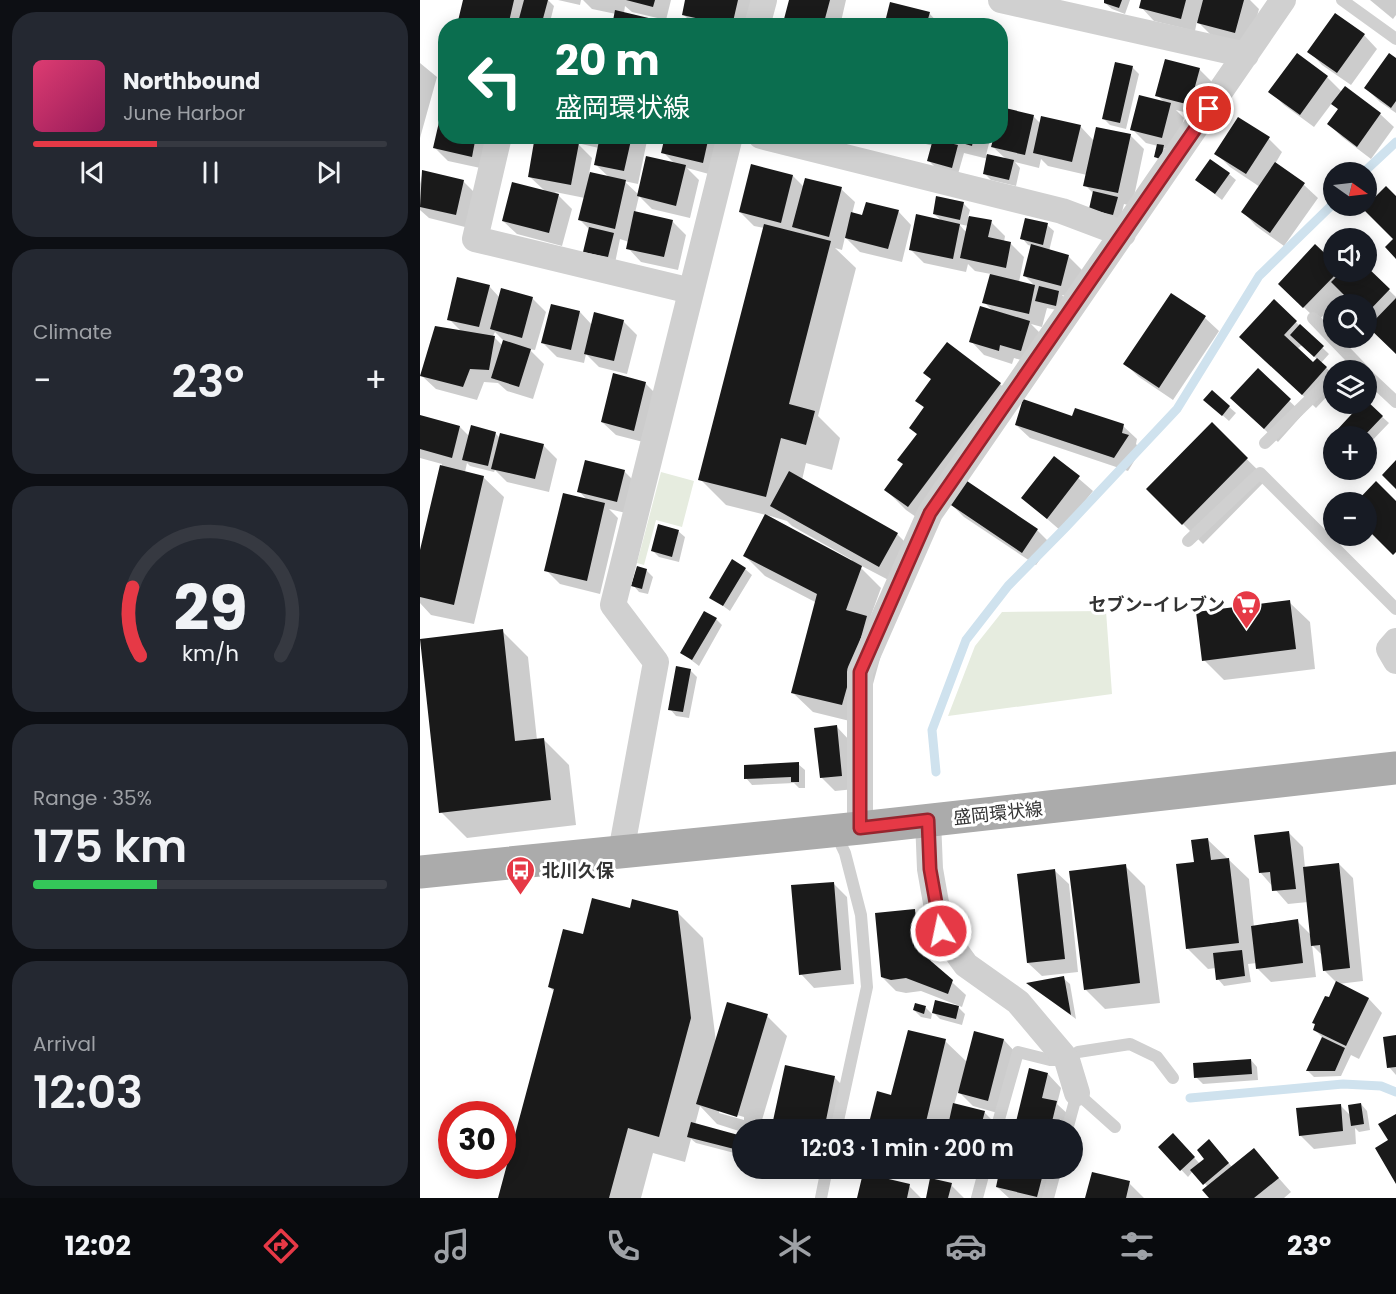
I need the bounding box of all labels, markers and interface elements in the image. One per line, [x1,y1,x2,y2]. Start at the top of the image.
text: 20 m [555,31,660,90]
icon: left [456,42,534,120]
text: Northbound [123,66,260,97]
pin [1183,83,1234,134]
text: 盛岡環状線 [555,89,690,126]
icon: arrive [1192,92,1225,125]
text: June Harbor [123,99,246,127]
icon: previous [76,156,109,189]
icon: pause [194,156,227,189]
icon: next [312,156,345,189]
north arrow [1323,162,1377,216]
map controls [1323,162,1377,546]
button: sound [1323,228,1377,282]
button: search [1323,294,1377,348]
text: Climate [33,318,112,346]
text: 23° [171,350,244,413]
text: − [33,357,51,404]
text: + [364,357,387,404]
button: layers [1323,360,1377,414]
button: + [1323,426,1377,480]
button: − [1323,492,1377,546]
text: 29 [173,564,247,652]
supermarket icon: セブン-イレブン [1230,588,1262,630]
place label: セブン-イレブン [1089,592,1225,617]
text: km/h [181,638,239,669]
text: Range · 35% [33,784,152,812]
street label: 盛岡環状線 [952,796,1044,830]
text: 175 km [33,815,187,878]
bus stop icon: 北川久保 [505,854,537,896]
place label: 北川久保 [542,858,615,883]
position arrow [909,899,973,963]
text: Arrival [33,1030,96,1058]
text: 12:03 [33,1061,143,1124]
speed limit sign: 30 [438,1101,516,1179]
text: 12:03 · 1 min · 200 m [801,1133,1014,1164]
icon: directions [260,1225,302,1267]
icon: music [431,1225,473,1267]
icon: phone [602,1225,644,1267]
icon: climate [774,1225,816,1267]
icon: car [945,1225,987,1267]
icon: filters [1116,1225,1158,1267]
text: 12:02 [65,1227,131,1264]
text: 23° [1287,1227,1331,1264]

